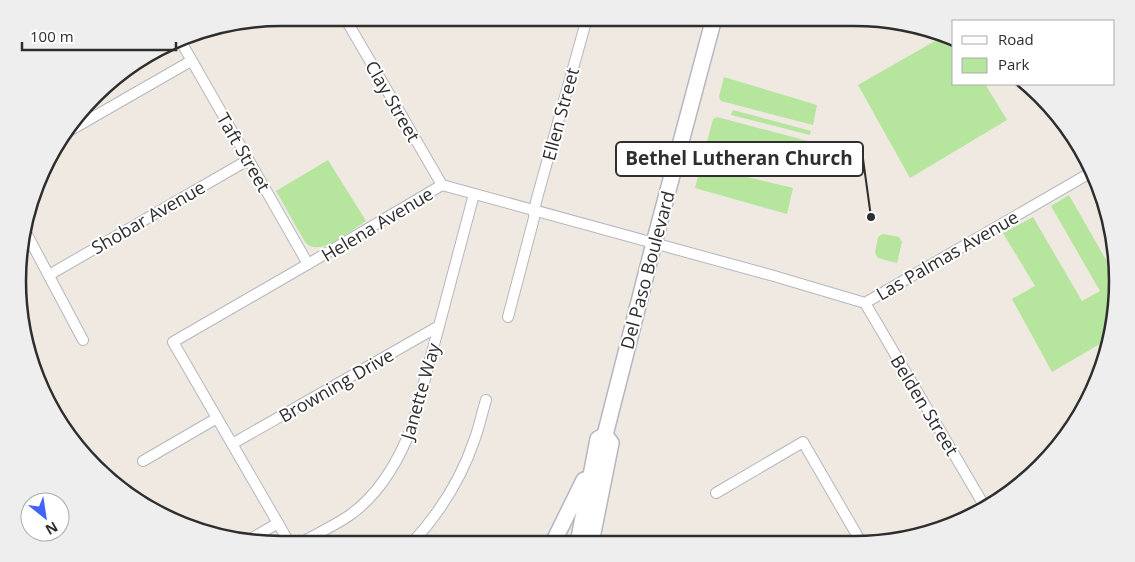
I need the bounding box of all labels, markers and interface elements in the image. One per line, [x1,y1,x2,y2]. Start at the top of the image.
scale bar [22,20,176,52]
legend [952,20,1115,85]
text: 100 m [30,26,74,46]
text: Road [998,29,1034,49]
text: Park [998,54,1029,74]
street label: Clay Street [360,56,426,146]
street label: Ellen Street [536,65,584,163]
street label: Taft Street [212,108,276,196]
callout: Bethel Lutheran Church [616,142,863,176]
text: Bethel Lutheran Church [625,145,853,171]
street label: Shobar Avenue [87,175,209,259]
street label: Helena Avenue [317,181,437,267]
street label: Del Paso Boulevard [614,188,680,352]
street label: Las Palmas Avenue [871,204,1023,306]
street label: Janette Way [394,339,445,444]
street label: Browning Drive [274,342,398,428]
street label: Belden Street [886,350,964,460]
north arrow [20,492,70,542]
text: N [42,518,61,540]

